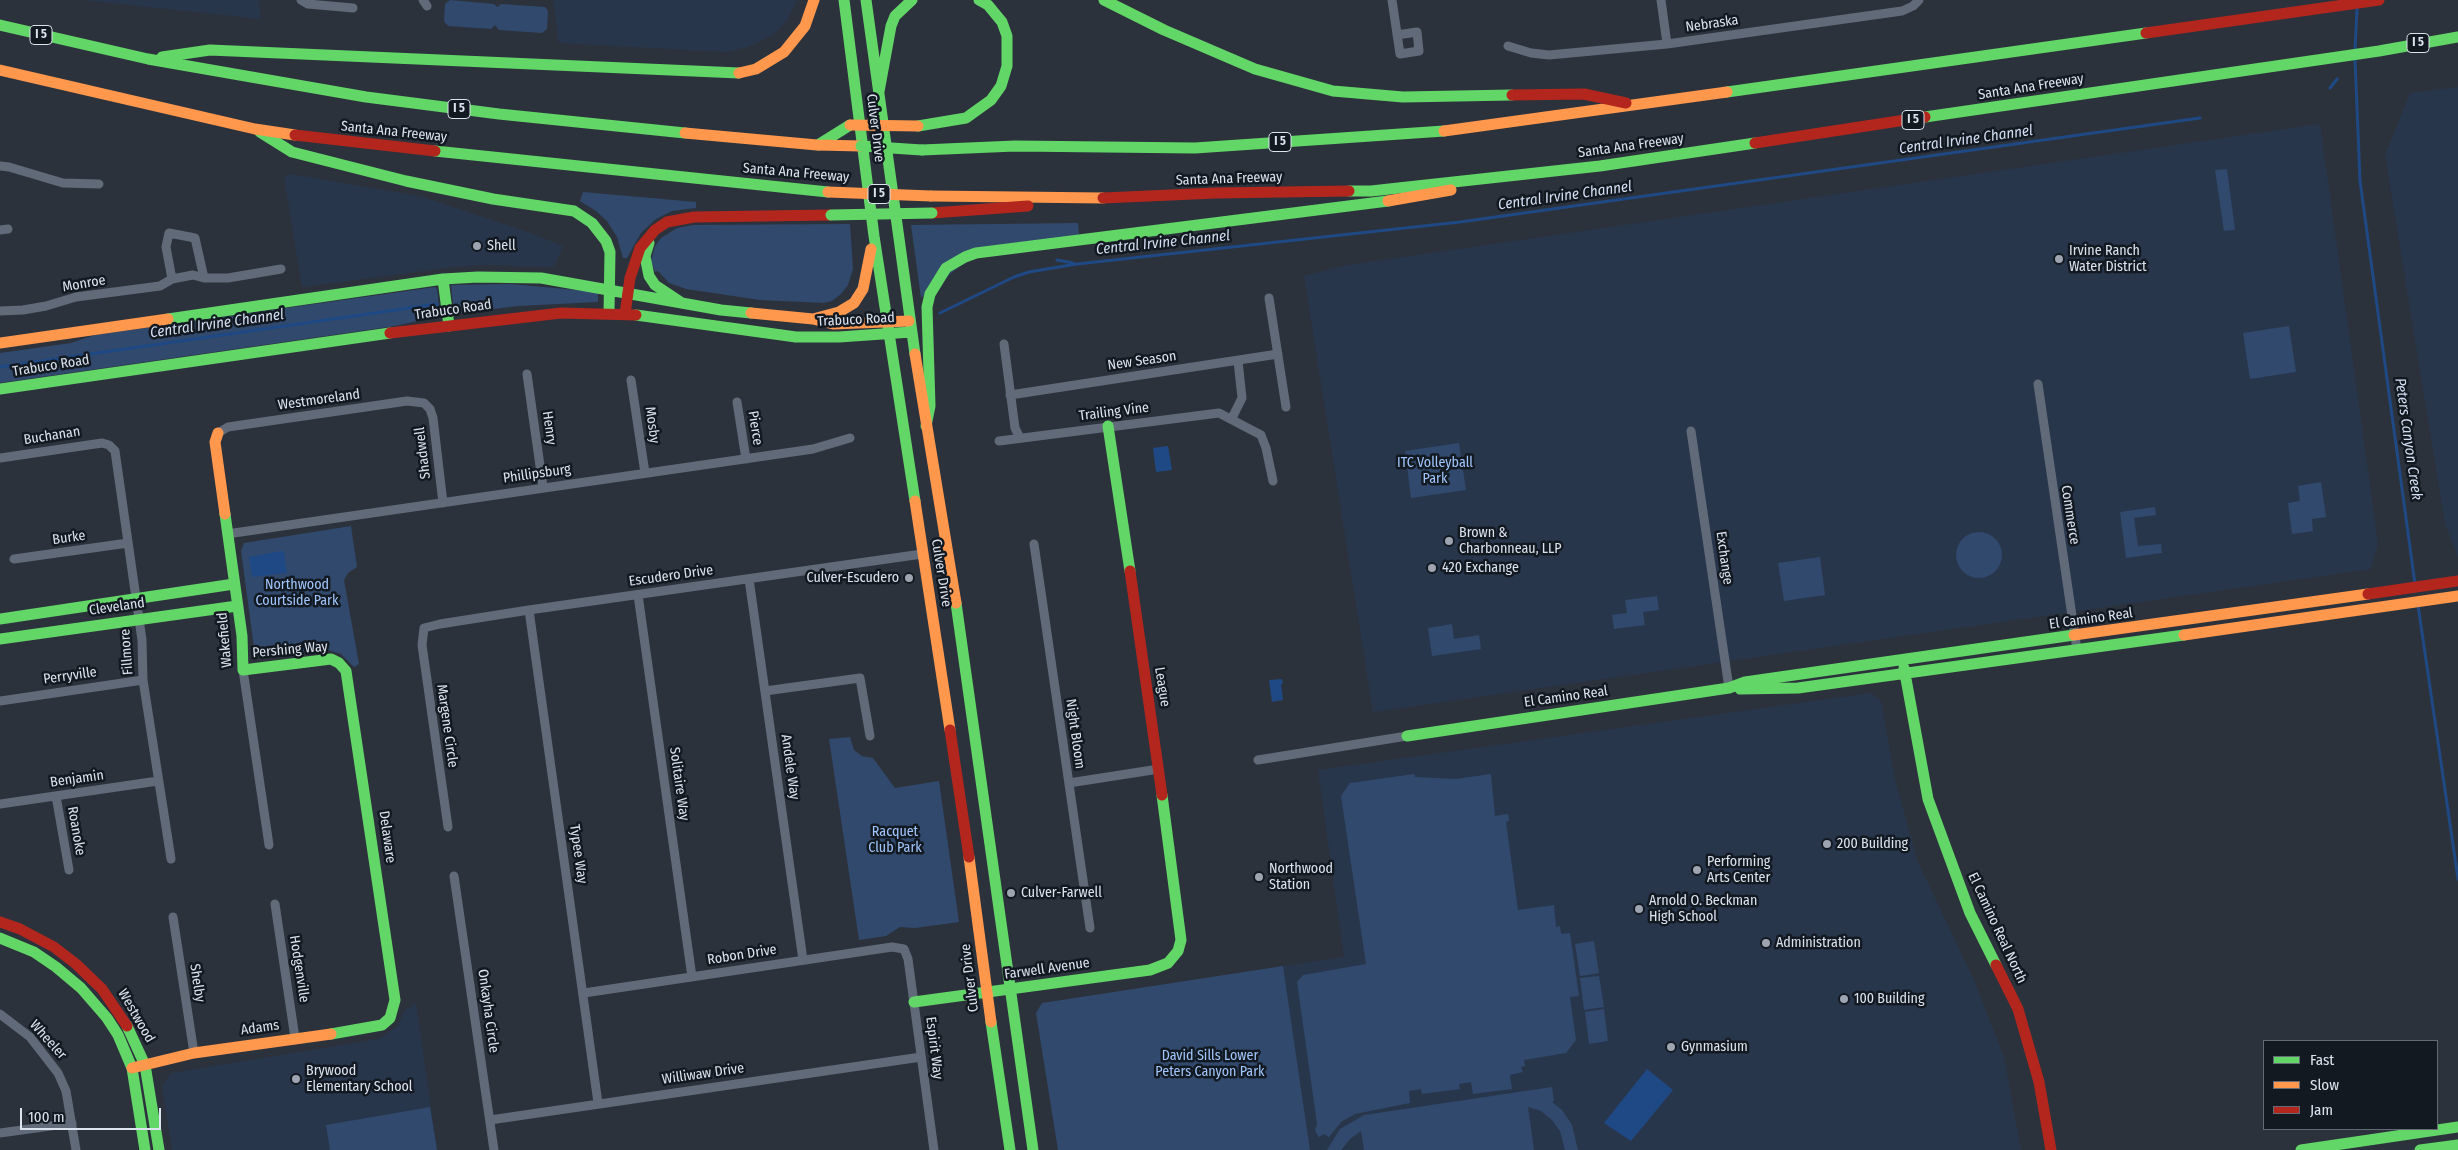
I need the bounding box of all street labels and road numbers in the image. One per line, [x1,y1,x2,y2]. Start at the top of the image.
street label: Nebraska [1684,12,1740,36]
road number: I 5 [30,26,52,44]
road number: I 5 [2407,34,2429,52]
street label: Santa Ana Freeway [1977,70,2085,104]
street label: Culver Drive [862,93,888,163]
road number: I 5 [448,100,470,118]
road number: I 5 [1902,110,1924,130]
street label: Santa Ana Freeway [340,118,448,146]
street label: Santa Ana Freeway [1577,130,1685,162]
road number: I 5 [1269,132,1291,152]
street label: Santa Ana Freeway [742,160,850,186]
street label: Santa Ana Freeway [1175,169,1283,189]
road number: I 5 [868,184,890,203]
street label: Monroe [61,272,107,296]
street label: Trabuco Road [413,296,493,324]
street label: Trabuco Road [817,310,895,330]
street label: New Season [1107,348,1177,374]
street label: Trabuco Road [11,352,91,380]
street label: Westmoreland [277,386,361,414]
street label: Trailing Vine [1078,399,1150,425]
street label: Mosby [641,406,663,444]
street label: Pierce [744,409,766,447]
street label: Henry [538,410,560,446]
street label: Buchanan [23,423,81,449]
street label: Shadwell [411,426,435,480]
street label: Phillipsburg [502,461,572,487]
street label: Commerce [2057,484,2083,546]
street label: Burke [51,527,87,549]
street label: Exchange [1712,530,1736,586]
street label: Culver Drive [927,538,955,608]
street label: Escudero Drive [628,562,714,590]
street label: Cleveland [88,595,146,619]
street label: El Camino Real [2048,605,2134,633]
street label: Wakefield [214,612,236,668]
street label: Fillmore [117,628,137,676]
street label: Pershing Way [252,638,328,662]
street label: Perryville [42,664,98,688]
street label: League [1151,666,1173,708]
street label: Margene Circle [433,683,461,769]
street label: El Camino Real [1523,683,1609,711]
street label: Night Bloom [1062,698,1088,770]
street label: Andele Way [777,733,803,801]
street label: Solitaire Way [666,746,692,822]
street label: Benjamin [49,767,105,791]
street label: Roanoke [63,805,89,857]
street label: Delaware [375,810,399,864]
street label: Typee Way [566,823,590,885]
street label: El Camino Real North [1964,870,2030,986]
street label: Hodgenville [285,934,313,1004]
street label: Robon Drive [706,941,778,969]
street label: Culver Drive [957,943,983,1013]
street label: Farwell Avenue [1003,955,1091,983]
street label: Shelby [186,963,208,1003]
street label: Onkayha Circle [474,968,502,1054]
street label: Westwood [114,986,158,1046]
street label: Espirit Way [922,1016,946,1080]
street label: Wheeler [26,1017,70,1063]
street label: Adams [240,1017,280,1039]
street label: Williwaw Drive [661,1060,745,1088]

